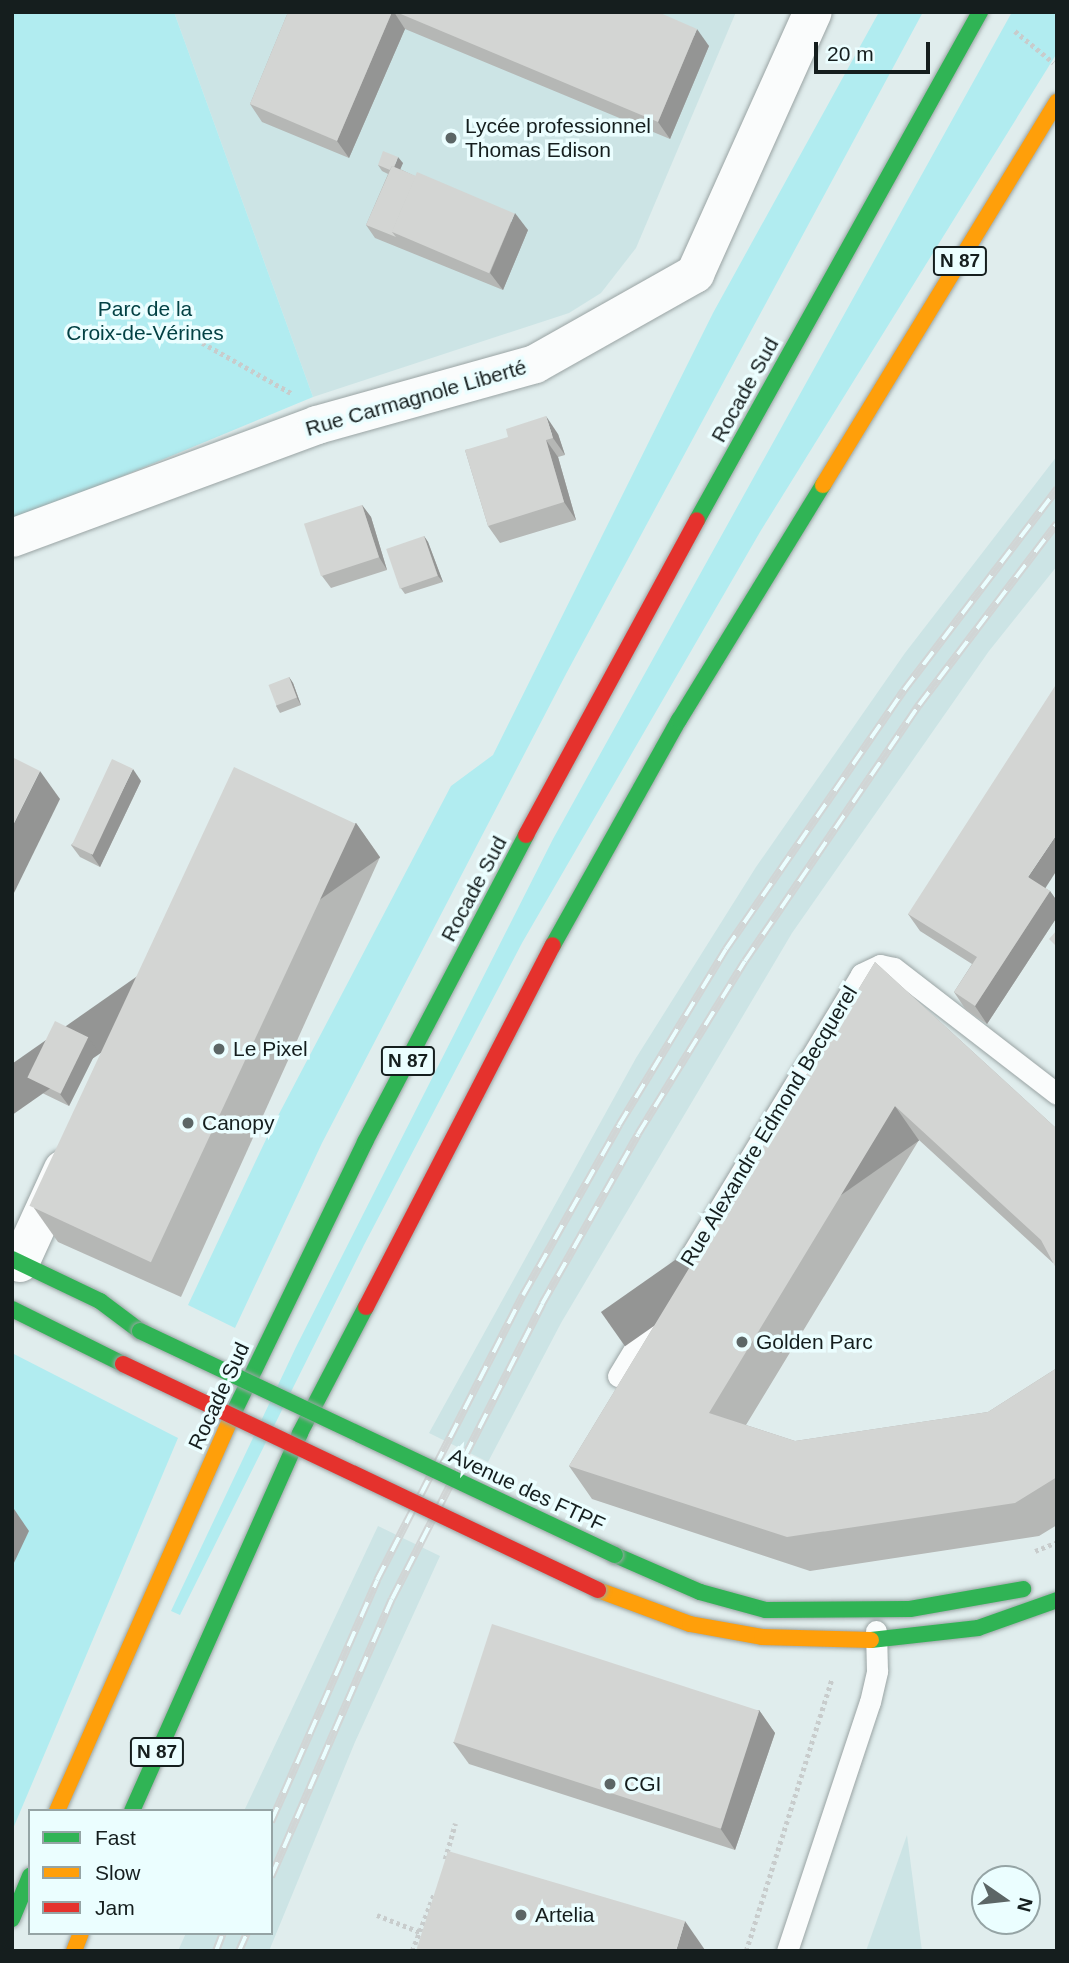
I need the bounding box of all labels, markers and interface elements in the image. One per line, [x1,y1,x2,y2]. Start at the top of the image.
scale bar [817,28,932,72]
text: 20 m [827,42,874,65]
place label: Lycée professionnel Thomas Edison [465,113,651,163]
marker: Lycée professionnel Thomas Edison [443,130,459,146]
road number: N 87 [932,246,988,276]
park label: Parc de la Croix-de-Vérines [66,296,224,346]
street label: Rocade Sud [706,333,784,447]
street label: Rue Carmagnole Liberté [303,354,529,442]
street label: Rocade Sud [436,832,512,946]
street label: Rue Alexandre Edmond Becquerel [675,981,863,1271]
place label: Le Pixel [233,1036,308,1062]
marker: Le Pixel [211,1041,227,1057]
road number: N 87 [380,1046,436,1077]
place label: Canopy [202,1110,274,1136]
marker: Canopy [180,1115,196,1131]
place label: Golden Parc [756,1329,873,1355]
marker: Golden Parc [734,1334,750,1350]
street label: Rocade Sud [183,1338,255,1454]
street label: Avenue des FTPF [445,1443,609,1537]
road number: N 87 [129,1736,185,1768]
place label: CGI [624,1771,661,1797]
marker: CGI [602,1776,618,1792]
legend [28,1809,273,1935]
text: Fast [95,1826,136,1849]
text: Slow [95,1861,141,1884]
north arrow [971,1865,1041,1935]
text: Jam [95,1896,135,1919]
text: N [1013,1896,1037,1914]
place label: Artelia [535,1902,595,1928]
marker: Artelia [513,1907,529,1923]

